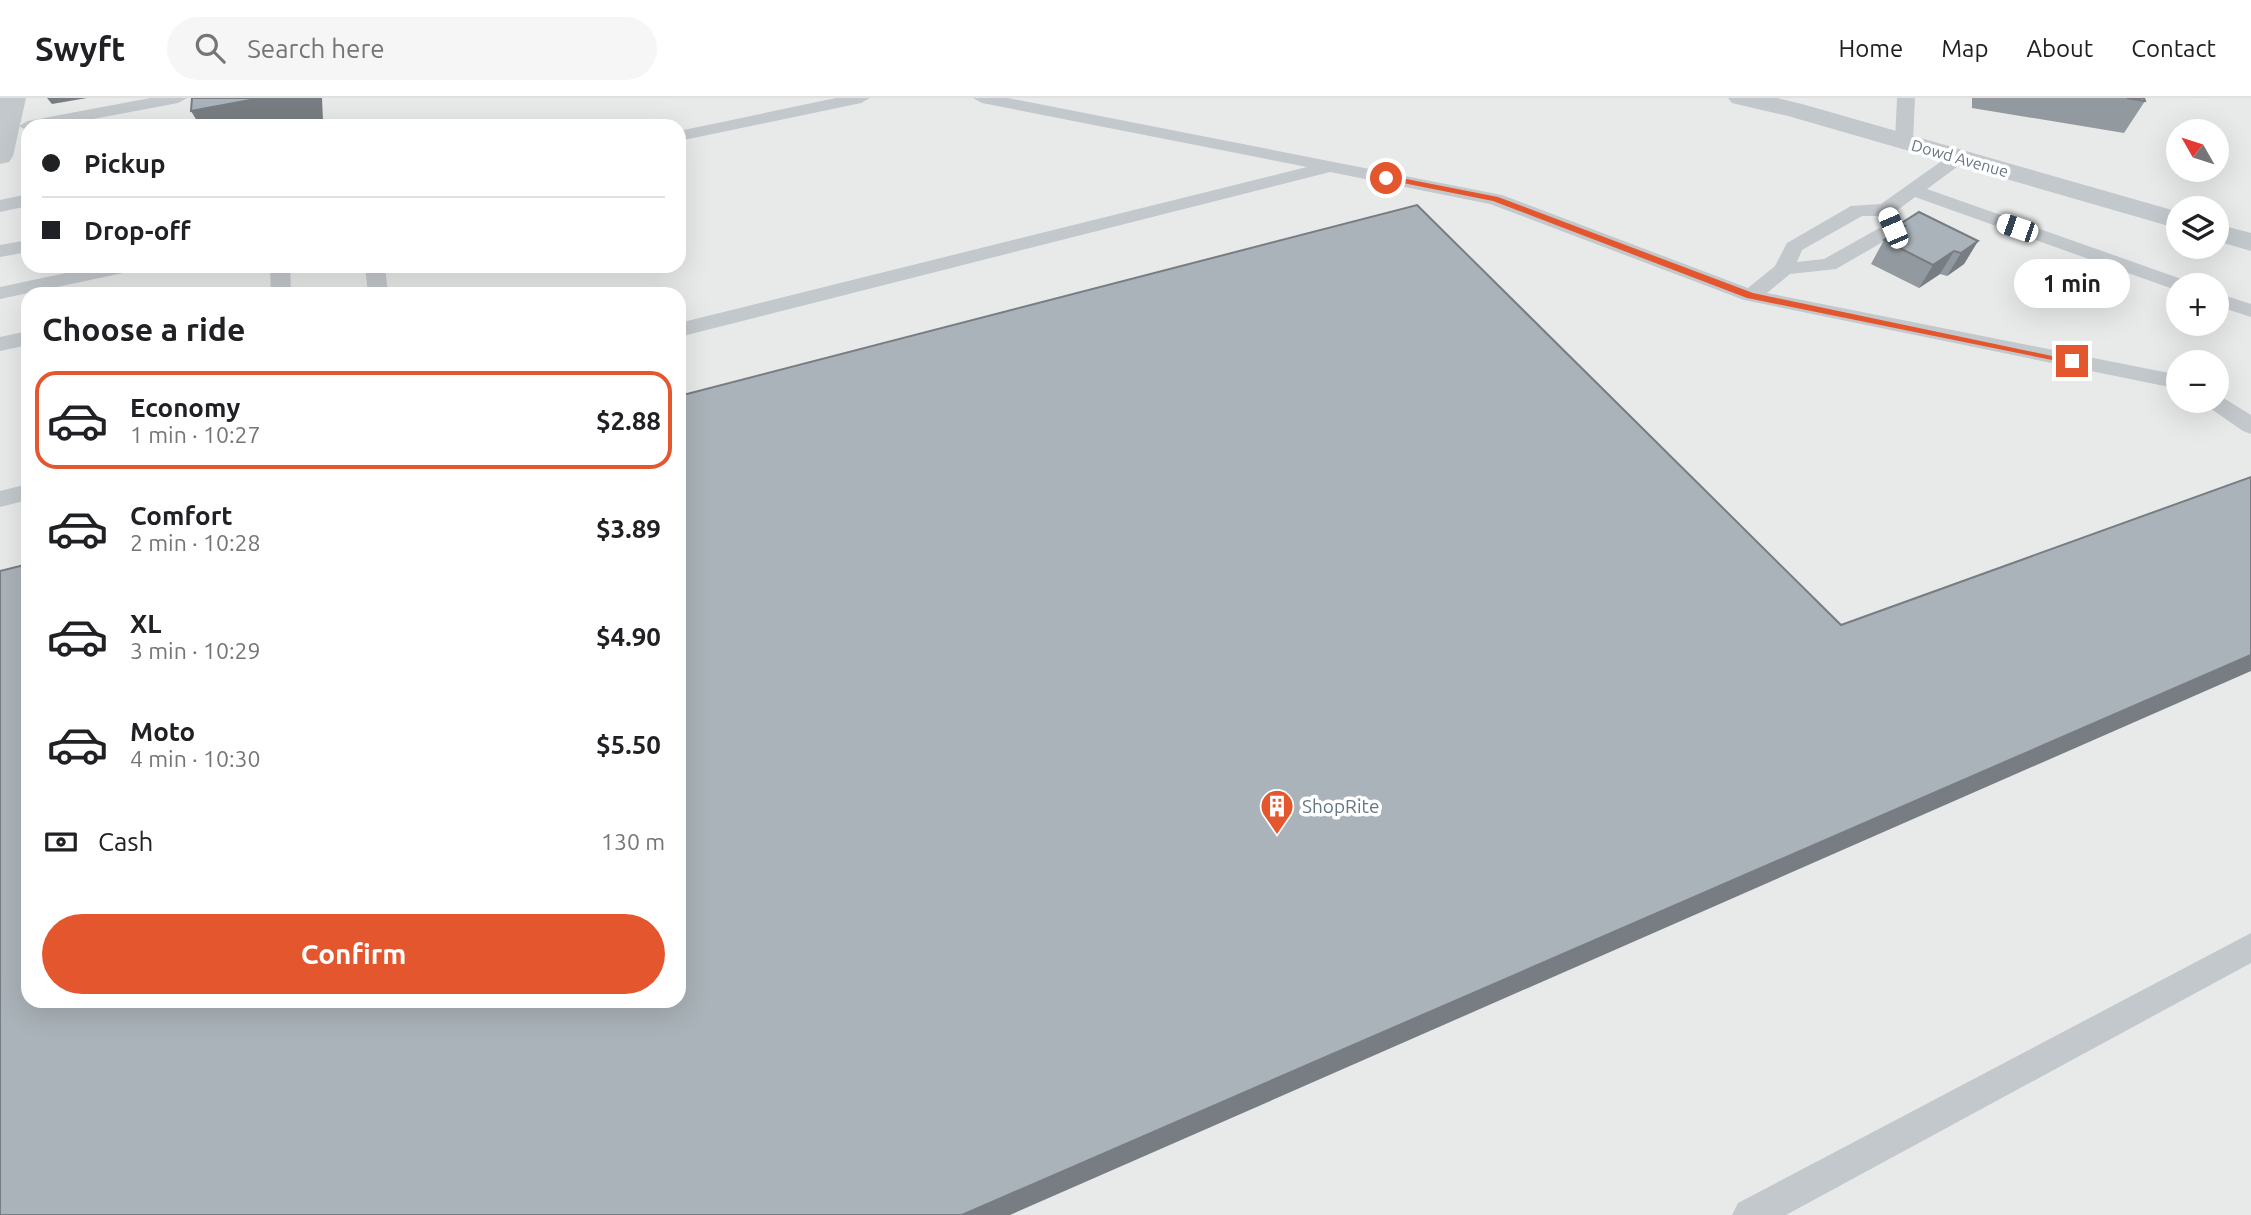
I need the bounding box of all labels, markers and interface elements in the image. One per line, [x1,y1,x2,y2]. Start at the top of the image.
search box [167,17,657,80]
icon: search [191,29,229,67]
text: Swyft [35,30,125,67]
text: Search here [247,34,385,63]
text: Home [1838,35,1903,62]
text: Map [1941,35,1988,62]
text: About [2026,35,2093,62]
text: Contact [2131,35,2216,62]
north arrow [2166,119,2230,182]
map controls [2166,119,2229,413]
street label: Dowd Avenue [1909,136,2011,180]
text: Pickup [84,149,166,178]
route start [1370,162,1402,194]
button: layers [2166,196,2229,259]
car [1876,205,1911,251]
car [1994,211,2041,245]
text: Drop-off [84,216,191,245]
callout: 1 min [2014,260,2130,308]
text: 1 min [2043,271,2101,296]
button: + [2166,273,2229,336]
text: Choose a ride [42,311,245,347]
route end [2056,345,2088,377]
button: − [2166,350,2229,413]
icon: car [46,389,109,452]
text: Economy [130,393,240,422]
text: $2.88 [596,406,661,435]
text: 1 min · 10:27 [130,422,261,447]
icon: car [46,497,109,560]
text: Comfort [130,501,233,530]
text: $3.89 [596,514,661,543]
text: 2 min · 10:28 [130,530,261,555]
icon: car [46,605,109,668]
text: XL [130,609,161,638]
text: $4.90 [596,622,661,651]
text: 3 min · 10:29 [130,638,261,663]
icon: car [46,713,109,776]
text: Moto [130,717,195,746]
text: $5.50 [596,730,661,759]
text: 4 min · 10:30 [130,746,261,771]
building icon: ShopRite [1258,787,1296,836]
place label: ShopRite [1302,795,1379,817]
icon: cash [42,823,80,861]
text: Cash [98,827,153,856]
text: 130 m [601,829,665,854]
button: Confirm [42,914,665,994]

